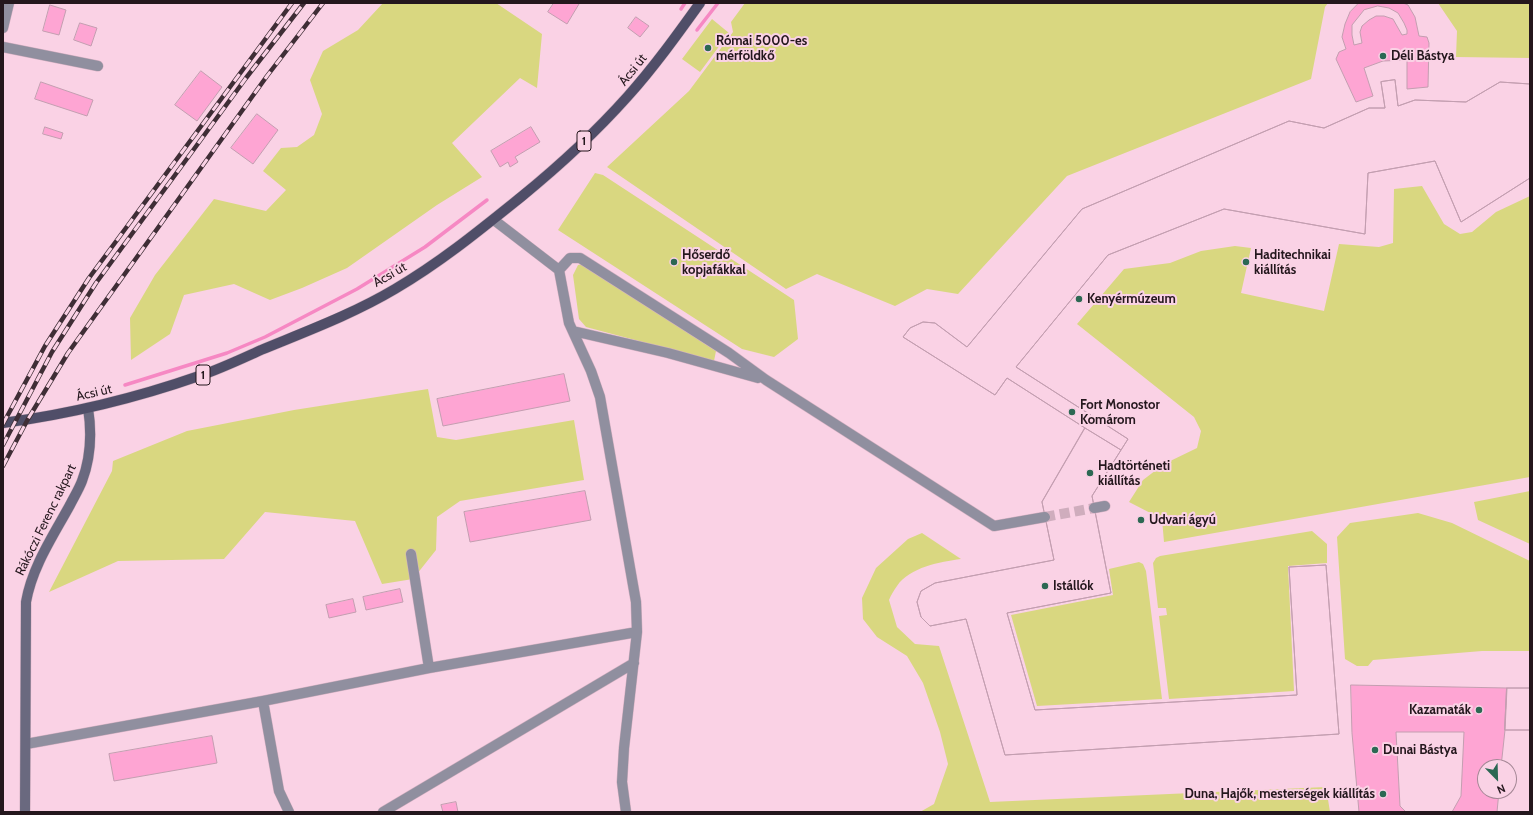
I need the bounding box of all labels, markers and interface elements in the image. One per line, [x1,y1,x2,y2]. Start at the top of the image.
place label: Római 5000-es mérföldkő [716,33,807,64]
marker: Római 5000-es mérföldkő [703,43,713,53]
place label: Déli Bástya [1391,48,1454,64]
street label: Ácsi út [616,51,650,89]
marker: Déli Bástya [1378,51,1388,61]
road number: 1 [577,131,591,151]
place label: Hőserdő kopjafákkal [682,247,746,278]
place label: Haditechnikai kiállítás [1254,247,1331,278]
marker: Hőserdő kopjafákkal [669,257,679,267]
marker: Haditechnikai kiállítás [1241,257,1251,267]
street label: Ácsi út [371,259,409,291]
place label: Kenyérmúzeum [1087,291,1176,307]
marker: Kenyérmúzeum [1074,294,1084,304]
road number: 1 [196,365,210,385]
street label: Ácsi út [75,381,113,405]
place label: Fort Monostor Komárom [1080,397,1160,428]
marker: Fort Monostor Komárom [1067,407,1077,417]
place label: Hadtörténeti kiállítás [1098,458,1170,489]
street label: Rákóczi Ferenc rakpart [12,462,80,578]
marker: Hadtörténeti kiállítás [1085,468,1095,478]
place label: Udvari ágyú [1149,512,1216,528]
marker: Udvari ágyú [1136,515,1146,525]
place label: Istállók [1053,578,1093,594]
marker: Istállók [1040,581,1050,591]
place label: Kazamaták [1409,702,1471,718]
marker: Kazamaták [1474,705,1484,715]
place label: Dunai Bástya [1383,742,1457,758]
marker: Dunai Bástya [1370,745,1380,755]
north arrow [1477,759,1517,799]
text: N [1495,781,1508,797]
place label: Duna, Hajők, mesterségek kiállítás [1185,786,1375,802]
marker: Duna, Hajők, mesterségek kiállítás [1378,789,1388,799]

